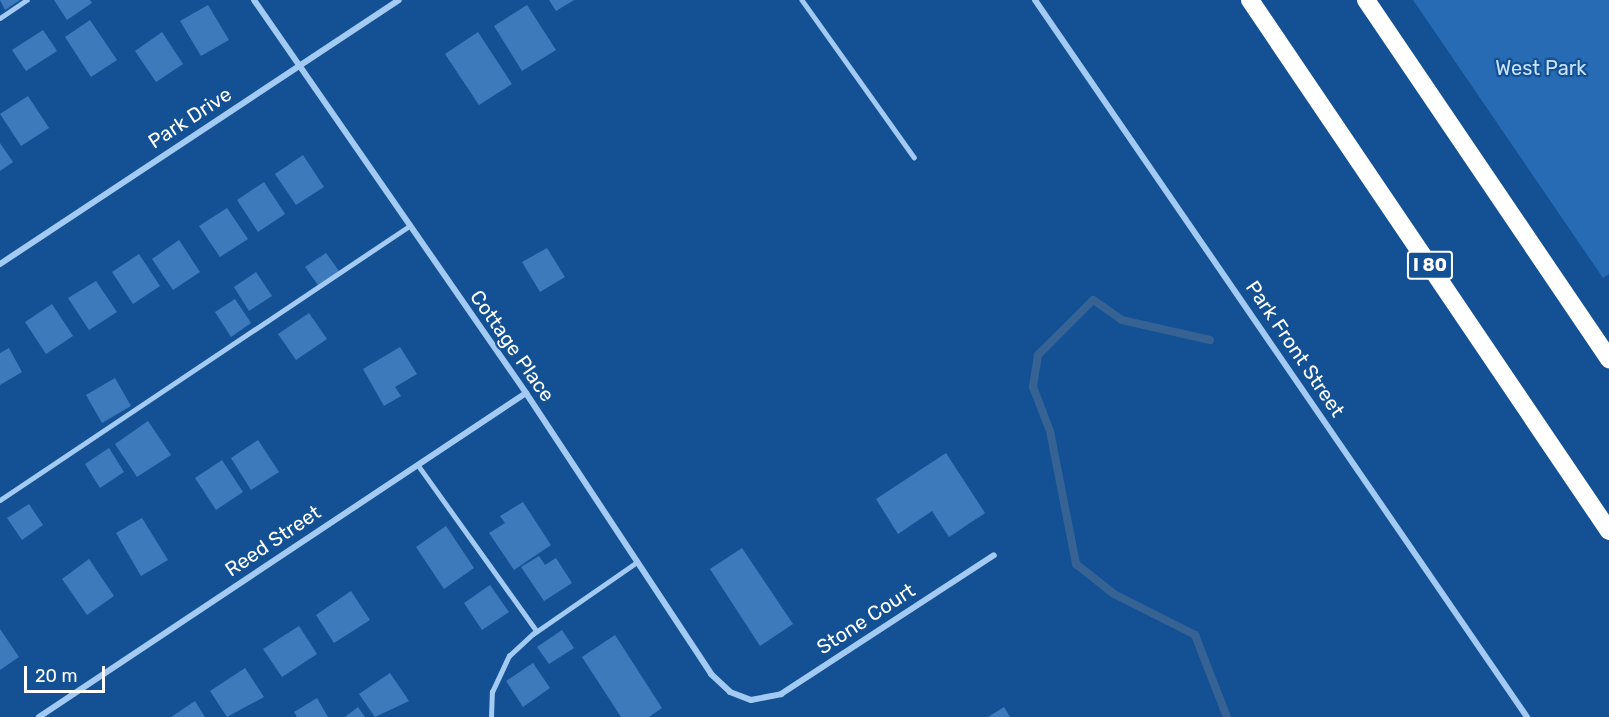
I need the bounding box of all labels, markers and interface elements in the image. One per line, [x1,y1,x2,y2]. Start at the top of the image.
park label: West Park [1495,56,1587,80]
street label: Park Drive [144,82,236,154]
road number: I 80 [1406,250,1454,280]
street label: Park Front Street [1241,276,1349,422]
street label: Cottage Place [465,286,559,406]
street label: Reed Street [221,500,325,582]
street label: Stone Court [812,578,920,660]
scale bar [27,654,108,692]
text: 20 m [35,665,77,687]

